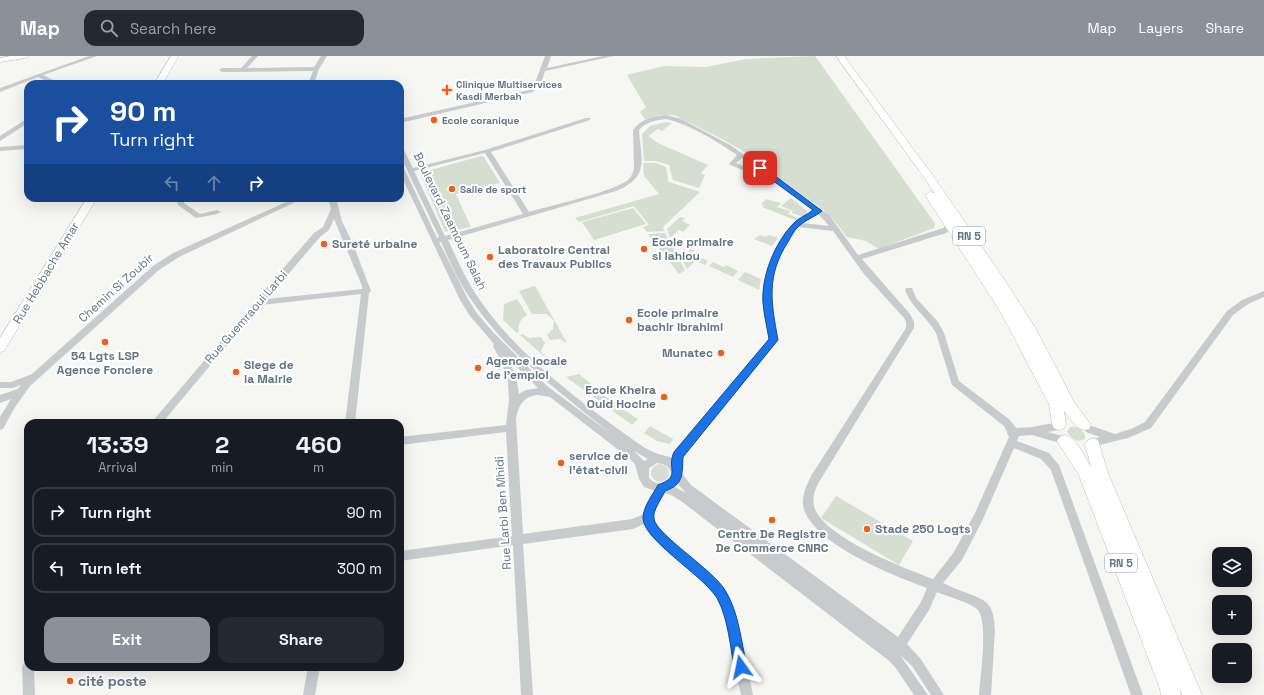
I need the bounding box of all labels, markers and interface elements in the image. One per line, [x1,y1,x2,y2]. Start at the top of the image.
search box [84,10,364,46]
text: Map [20,16,60,41]
icon: search [98,17,120,39]
text: Search here [130,19,216,38]
text: Map [1087,19,1117,37]
text: Layers [1139,19,1183,37]
text: Share [1205,19,1244,37]
place label: Clinique Multiservices Kasdi Merbah [456,78,562,103]
marker: Clinique Multiservices Kasdi Merbah [441,84,453,96]
text: 90 m [110,93,176,129]
icon: right [44,96,96,148]
place label: Ecole coranique [442,114,519,127]
marker: Ecole coranique [429,115,439,125]
text: Turn right [110,128,194,151]
street label: Boulevard Zaamoum Salah [410,149,490,293]
pin [743,151,777,185]
icon: arrive [749,157,771,179]
icon: left [161,172,183,194]
icon: ahead [203,172,225,194]
icon: right [245,172,267,194]
place label: Salle de sport [460,183,527,196]
marker: Salle de sport [447,184,457,194]
street label: Rue Hebbache Amar [9,219,83,327]
road number: RN 5 [953,227,985,245]
place label: Ecole primaire si lahlou [652,234,734,264]
place label: Sureté urbaine [332,236,417,252]
marker: Sureté urbaine [319,239,329,249]
place label: Laboratoire Central des Travaux Publics [498,242,612,272]
marker: Ecole primaire si lahlou [639,244,649,254]
street label: Chemin Si Zoubir [75,250,157,326]
marker: Laboratoire Central des Travaux Publics [485,252,495,262]
street label: Rue Guemraoui Larbi [201,267,291,367]
place label: Ecole primaire bachir ibrahimi [637,305,723,335]
marker: Ecole primaire bachir ibrahimi [624,315,634,325]
marker: 54 Lgts LSP Agence Fonciere [100,337,110,347]
place label: Munatec [662,345,713,361]
place label: 54 Lgts LSP Agence Fonciere [57,348,153,378]
marker: Munatec [716,348,726,358]
place label: Agence locale de l'emploi [486,353,567,383]
place label: Siege de la Mairie [244,357,294,387]
marker: Agence locale de l'emploi [473,363,483,373]
marker: Siege de la Mairie [231,367,241,377]
place label: Ecole Kheira Ould Hocine [585,382,656,412]
marker: Ecole Kheira Ould Hocine [659,392,669,402]
text: 13:39 [86,429,149,460]
text: 2 [215,429,229,460]
text: 460 [296,429,341,460]
place label: service de l'état-civil [569,448,628,478]
street label: Rue Larbi Ben Mhidi [491,456,515,570]
marker: service de l'état-civil [556,458,566,468]
text: Arrival [98,459,137,476]
text: min [211,459,233,476]
text: m [313,459,324,476]
icon: right [46,501,68,523]
text: Turn right [80,503,151,522]
text: 90 m [346,503,382,522]
marker: Centre De Registre De Commerce CNRC [767,515,777,525]
place label: Stade 250 Logts [875,521,971,537]
marker: Stade 250 Logts [862,524,872,534]
place label: Centre De Registre De Commerce CNRC [715,526,829,556]
map controls [1212,547,1252,683]
button: layers [1212,547,1252,587]
road number: RN 5 [1105,554,1137,572]
icon: left [46,557,68,579]
text: Turn left [80,559,142,578]
text: 300 m [337,559,382,578]
button: + [1212,595,1252,635]
button: Exit [44,617,210,663]
button: Share [218,617,384,663]
button: − [1212,643,1252,683]
position arrow [720,646,762,688]
place label: cité poste [78,672,147,690]
marker: cité poste [65,676,75,686]

